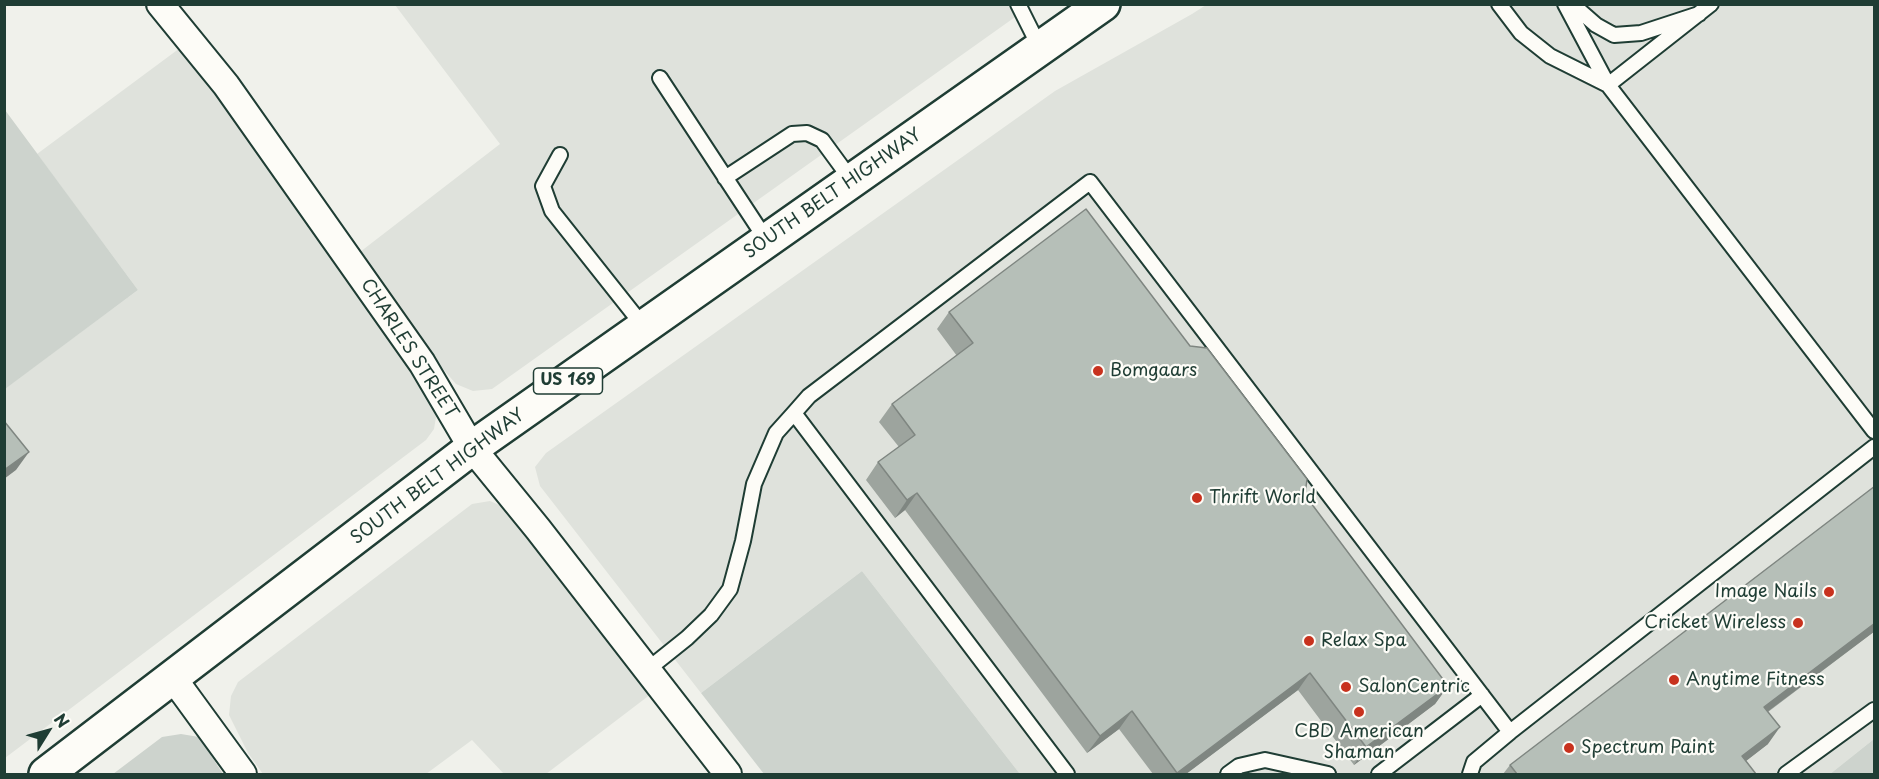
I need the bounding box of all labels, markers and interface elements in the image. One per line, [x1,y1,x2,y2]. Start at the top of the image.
street label: SOUTH BELT HIGHWAY [740,124,926,264]
street label: CHARLES STREET [356,275,462,423]
place label: Bomgaars [1110,360,1197,382]
marker: Bomgaars [1091,364,1105,378]
road number: US 169 [534,368,602,394]
street label: SOUTH BELT HIGHWAY [347,404,529,550]
place label: Thrift World [1209,487,1316,509]
marker: Thrift World [1190,491,1204,505]
place label: Image Nails [1715,581,1817,603]
marker: Image Nails [1822,585,1836,599]
place label: Cricket Wireless [1644,612,1786,634]
marker: Cricket Wireless [1791,616,1805,630]
place label: Relax Spa [1321,630,1406,652]
marker: Relax Spa [1302,634,1316,648]
place label: Anytime Fitness [1686,669,1825,691]
marker: Anytime Fitness [1667,673,1681,687]
place label: SalonCentric [1358,676,1470,698]
marker: SalonCentric [1339,680,1353,694]
north arrow [18,701,78,761]
marker: CBD American Shaman [1352,705,1366,719]
text: N [49,708,76,732]
place label: CBD American Shaman [1294,721,1424,764]
place label: Spectrum Paint [1581,737,1715,759]
marker: Spectrum Paint [1562,741,1576,755]

